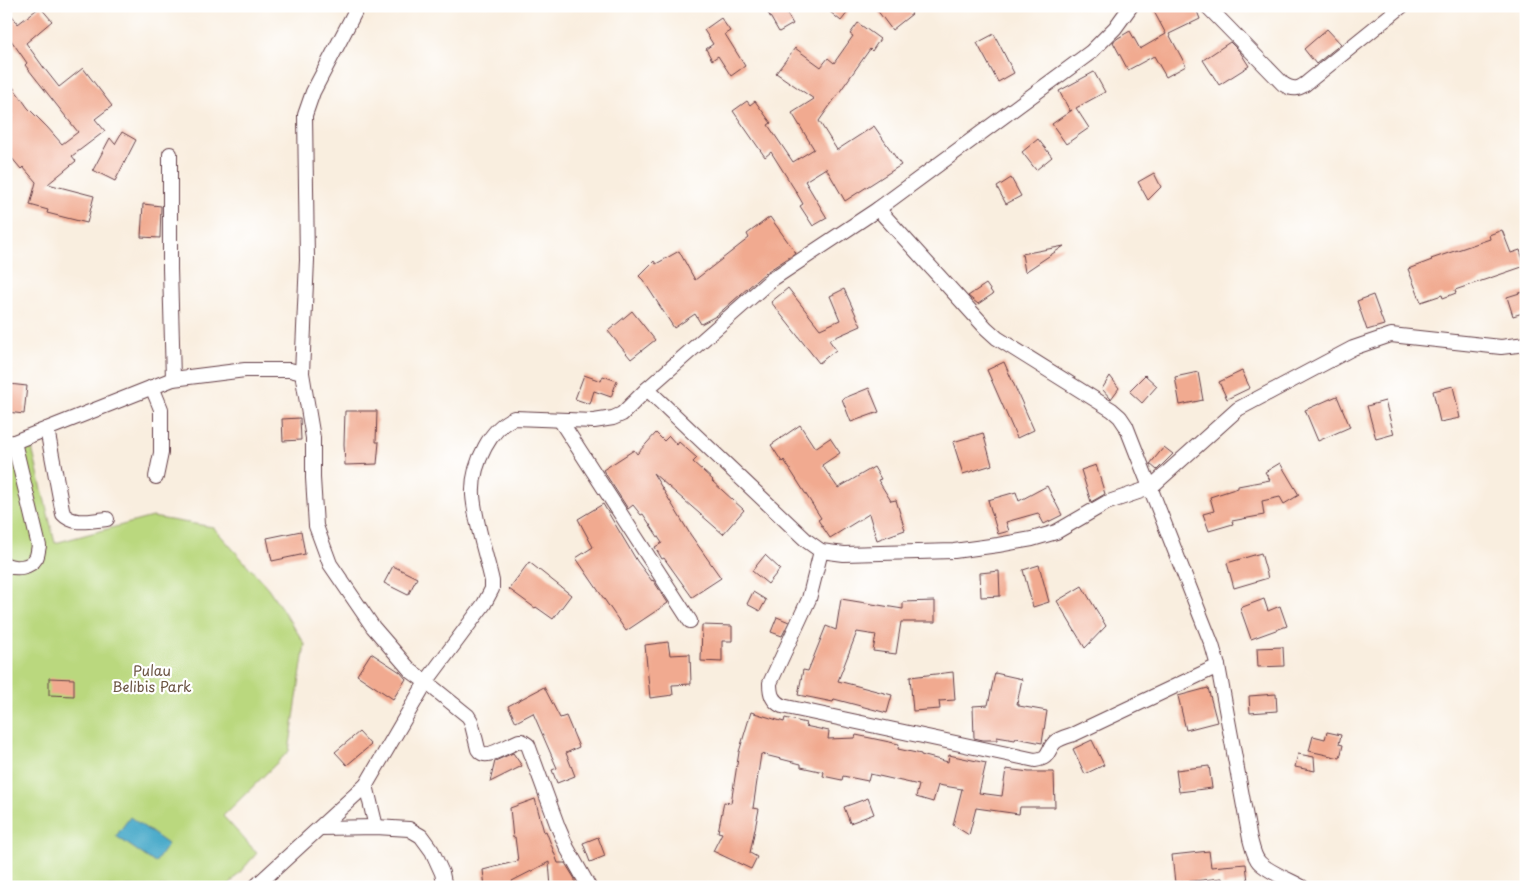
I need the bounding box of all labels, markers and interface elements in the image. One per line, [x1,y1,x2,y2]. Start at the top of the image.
park label: Pulau Belibis Park [112,660,192,697]

